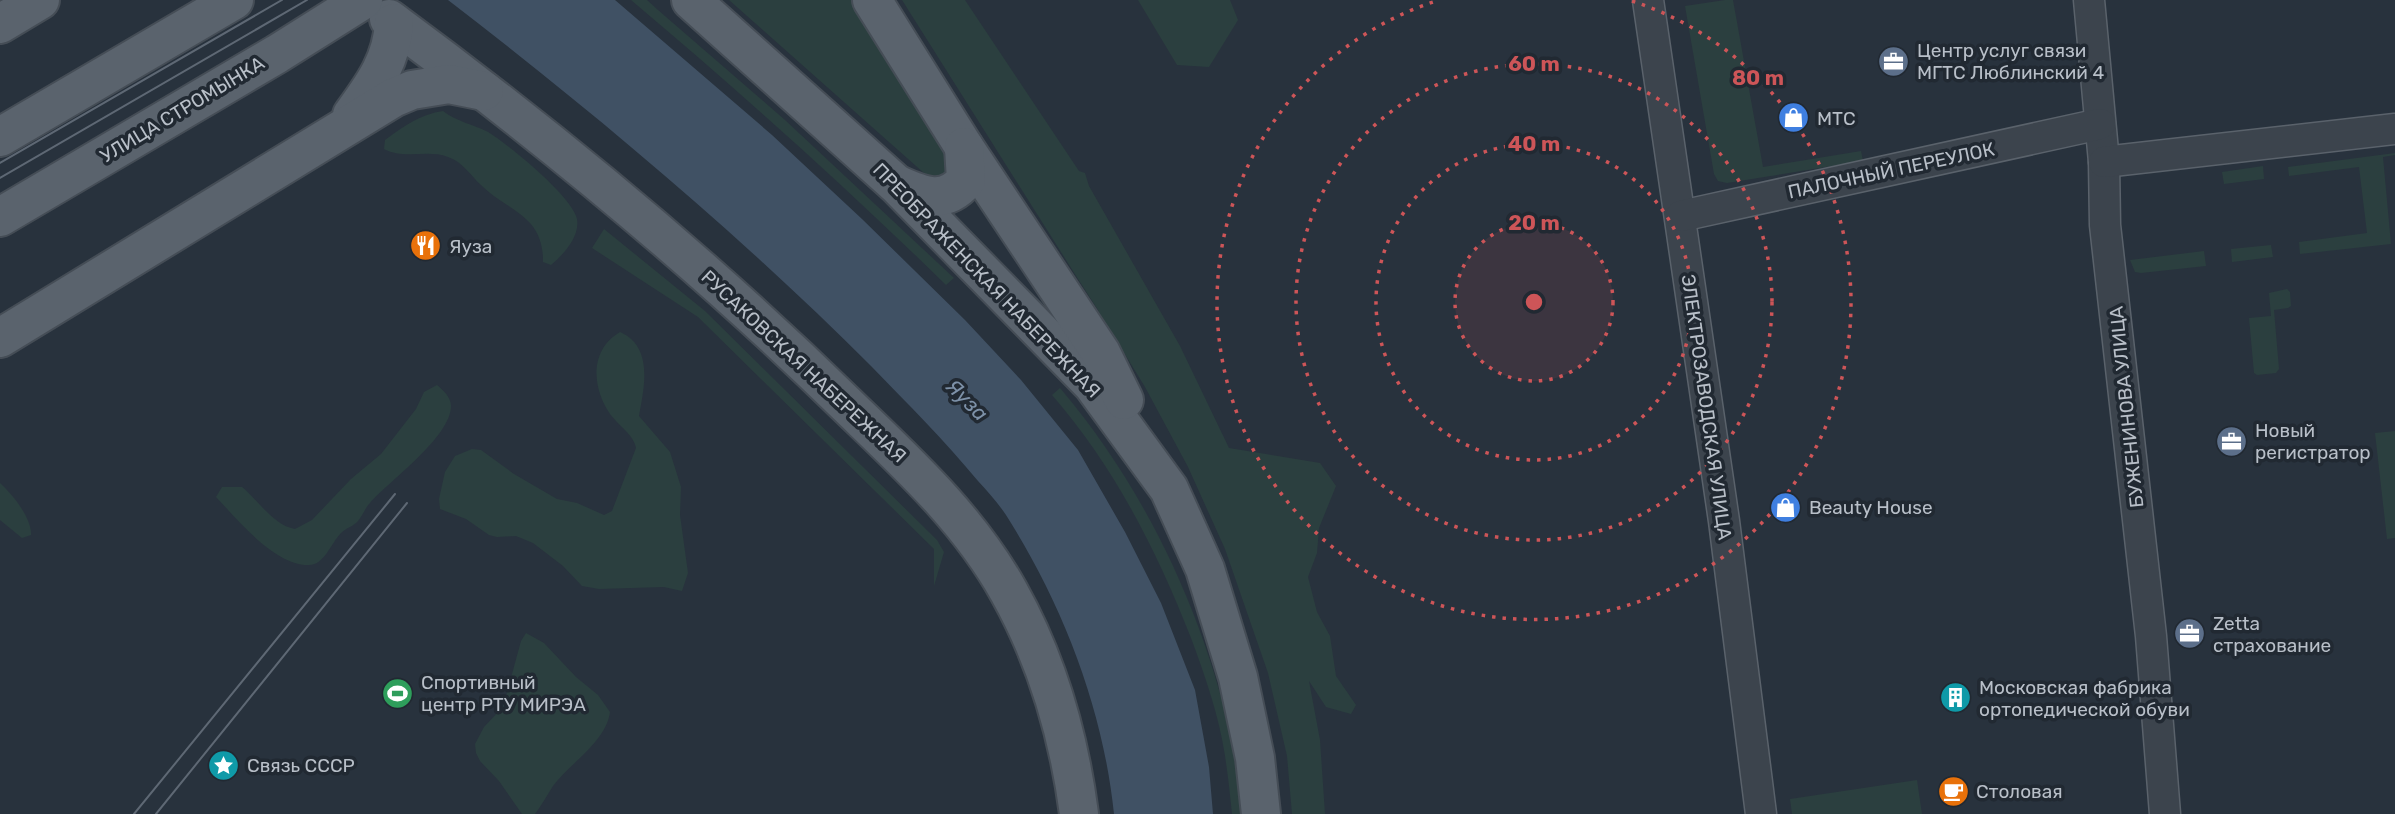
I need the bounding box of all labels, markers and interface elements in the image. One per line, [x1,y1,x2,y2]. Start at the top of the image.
place label: Центр услуг связи МГТС Люблинский 4 [1917,39,2105,84]
office icon: Центр услуг связи МГТС Люблинский 4 [1877,44,1911,78]
street label: УЛИЦА СТРОМЫНКА [96,51,269,168]
text: 60 m [1508,51,1560,76]
text: 80 m [1732,65,1784,90]
shop icon: МТС [1777,101,1811,135]
place label: МТС [1817,107,1856,130]
text: 40 m [1508,131,1560,156]
street label: ПАЛОЧНЫЙ ПЕРЕУЛОК [1786,137,1997,204]
street label: ПРЕОБРАЖЕНСКАЯ НАБЕРЕЖНАЯ [868,158,1105,402]
text: 20 m [1508,210,1560,235]
restaurant icon: Яуза [409,229,443,263]
place label: Яуза [449,235,492,258]
street label: РУСАКОВСКАЯ НАБЕРЕЖНАЯ [696,265,911,467]
street label: ЭЛЕКТРОЗАВОДСКАЯ УЛИЦА [1676,273,1737,542]
centre of rings [1522,290,1546,314]
street label: БУЖЕНИНОВА УЛИЦА [2104,305,2149,509]
water label: Яуза [941,374,993,426]
place label: Новый регистратор [2255,419,2371,464]
office icon: Новый регистратор [2215,424,2249,458]
shop icon: Beauty House [1769,490,1803,524]
place label: Beauty House [1809,496,1933,519]
place label: Zetta страхование [2213,612,2331,657]
office icon: Zetta страхование [2173,617,2207,651]
place label: Спортивный центр РТУ МИРЭА [421,671,586,716]
sports icon: Спортивный центр РТУ МИРЭА [381,676,415,710]
place label: Московская фабрика ортопедической обуви [1979,676,2190,721]
building icon: Московская фабрика ортопедической обуви [1939,681,1973,715]
place icon: Связь СССР [207,748,241,782]
place label: Связь СССР [247,754,355,777]
cafe icon: Столовая [1936,774,1970,808]
place label: Столовая [1976,780,2063,803]

